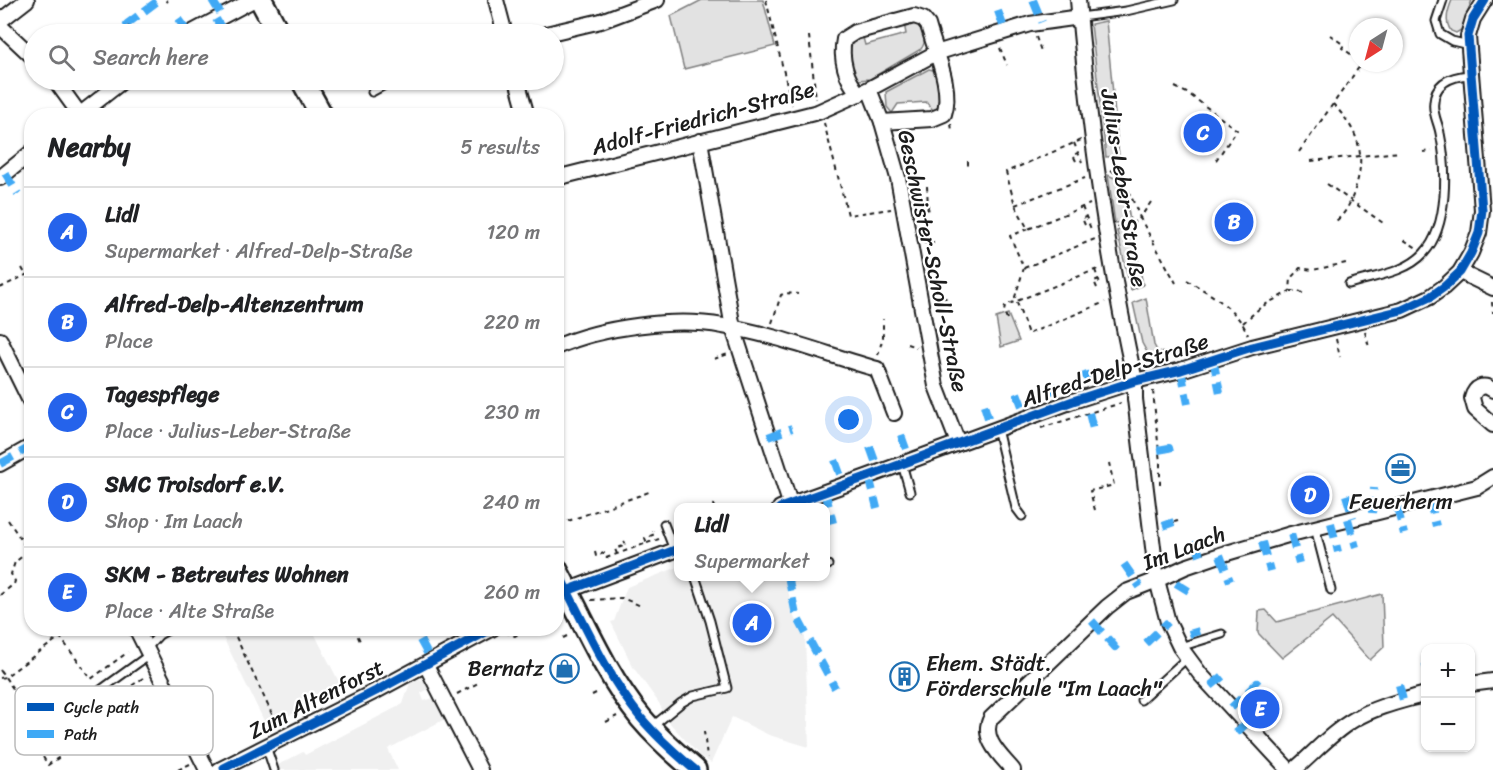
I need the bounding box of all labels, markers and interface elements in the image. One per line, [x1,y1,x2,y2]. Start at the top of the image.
north arrow [1349,18,1403,72]
search box [24,24,564,90]
text: Search here [93,38,209,77]
icon: search [45,41,78,74]
street label: Adolf-Friedrich-Straße [586,69,819,167]
street label: Julius-Leber-Straße [1089,85,1159,290]
pin: C [1184,110,1222,156]
text: Nearby [48,124,130,170]
street label: Geschwister-Scholl-Straße [886,126,980,396]
text: 5 results [461,130,540,165]
text: Lidl [105,195,139,234]
pin: B [1214,200,1254,244]
text: A [61,215,74,250]
text: 120 m [487,215,540,250]
text: Supermarket · Alfred-Delp-Straße [105,234,413,269]
text: Alfred-Delp-Altenzentrum [105,285,364,324]
text: B [61,305,74,340]
text: 220 m [484,305,540,340]
street label: Alfred-Delp-Straße [1015,321,1214,419]
text: Place [105,324,153,359]
text: Tagespflege [105,375,220,414]
text: C [61,395,74,430]
text: 230 m [484,395,540,430]
your location [834,405,863,434]
text: Place · Julius-Leber-Straße [105,414,351,449]
office icon: Feuerherm [1385,453,1417,485]
text: SMC Troisdorf e.V. [105,465,285,504]
pin: D [1290,472,1330,518]
place label: Feuerherm [1349,482,1453,521]
text: D [62,485,73,520]
text: 240 m [483,485,540,520]
popup [674,503,830,581]
text: Shop · Im Laach [105,504,243,539]
text: Lidl [695,505,729,544]
street label: Im Laach [1136,514,1231,582]
text: Supermarket [695,544,809,579]
text: SKM - Betreutes Wohnen [105,555,349,594]
text: E [62,575,73,610]
text: 260 m [484,575,540,610]
text: Place · Alte Straße [105,594,274,629]
pin: A [732,600,771,646]
place label: Ehem. Städt. Förderschule "Im Laach" [926,644,1163,708]
map controls [1421,644,1475,752]
button: + [1421,644,1475,698]
street label: Zum Altenforst [241,648,391,750]
place label: Bernatz [468,649,545,688]
shop icon: Bernatz [549,652,581,684]
building icon: Ehem. Städt. Förderschule "Im Laach" [889,660,921,692]
legend [15,686,213,755]
pin: E [1240,686,1280,732]
text: Cycle path [64,693,139,722]
button: − [1421,698,1475,752]
text: Path [64,720,97,749]

